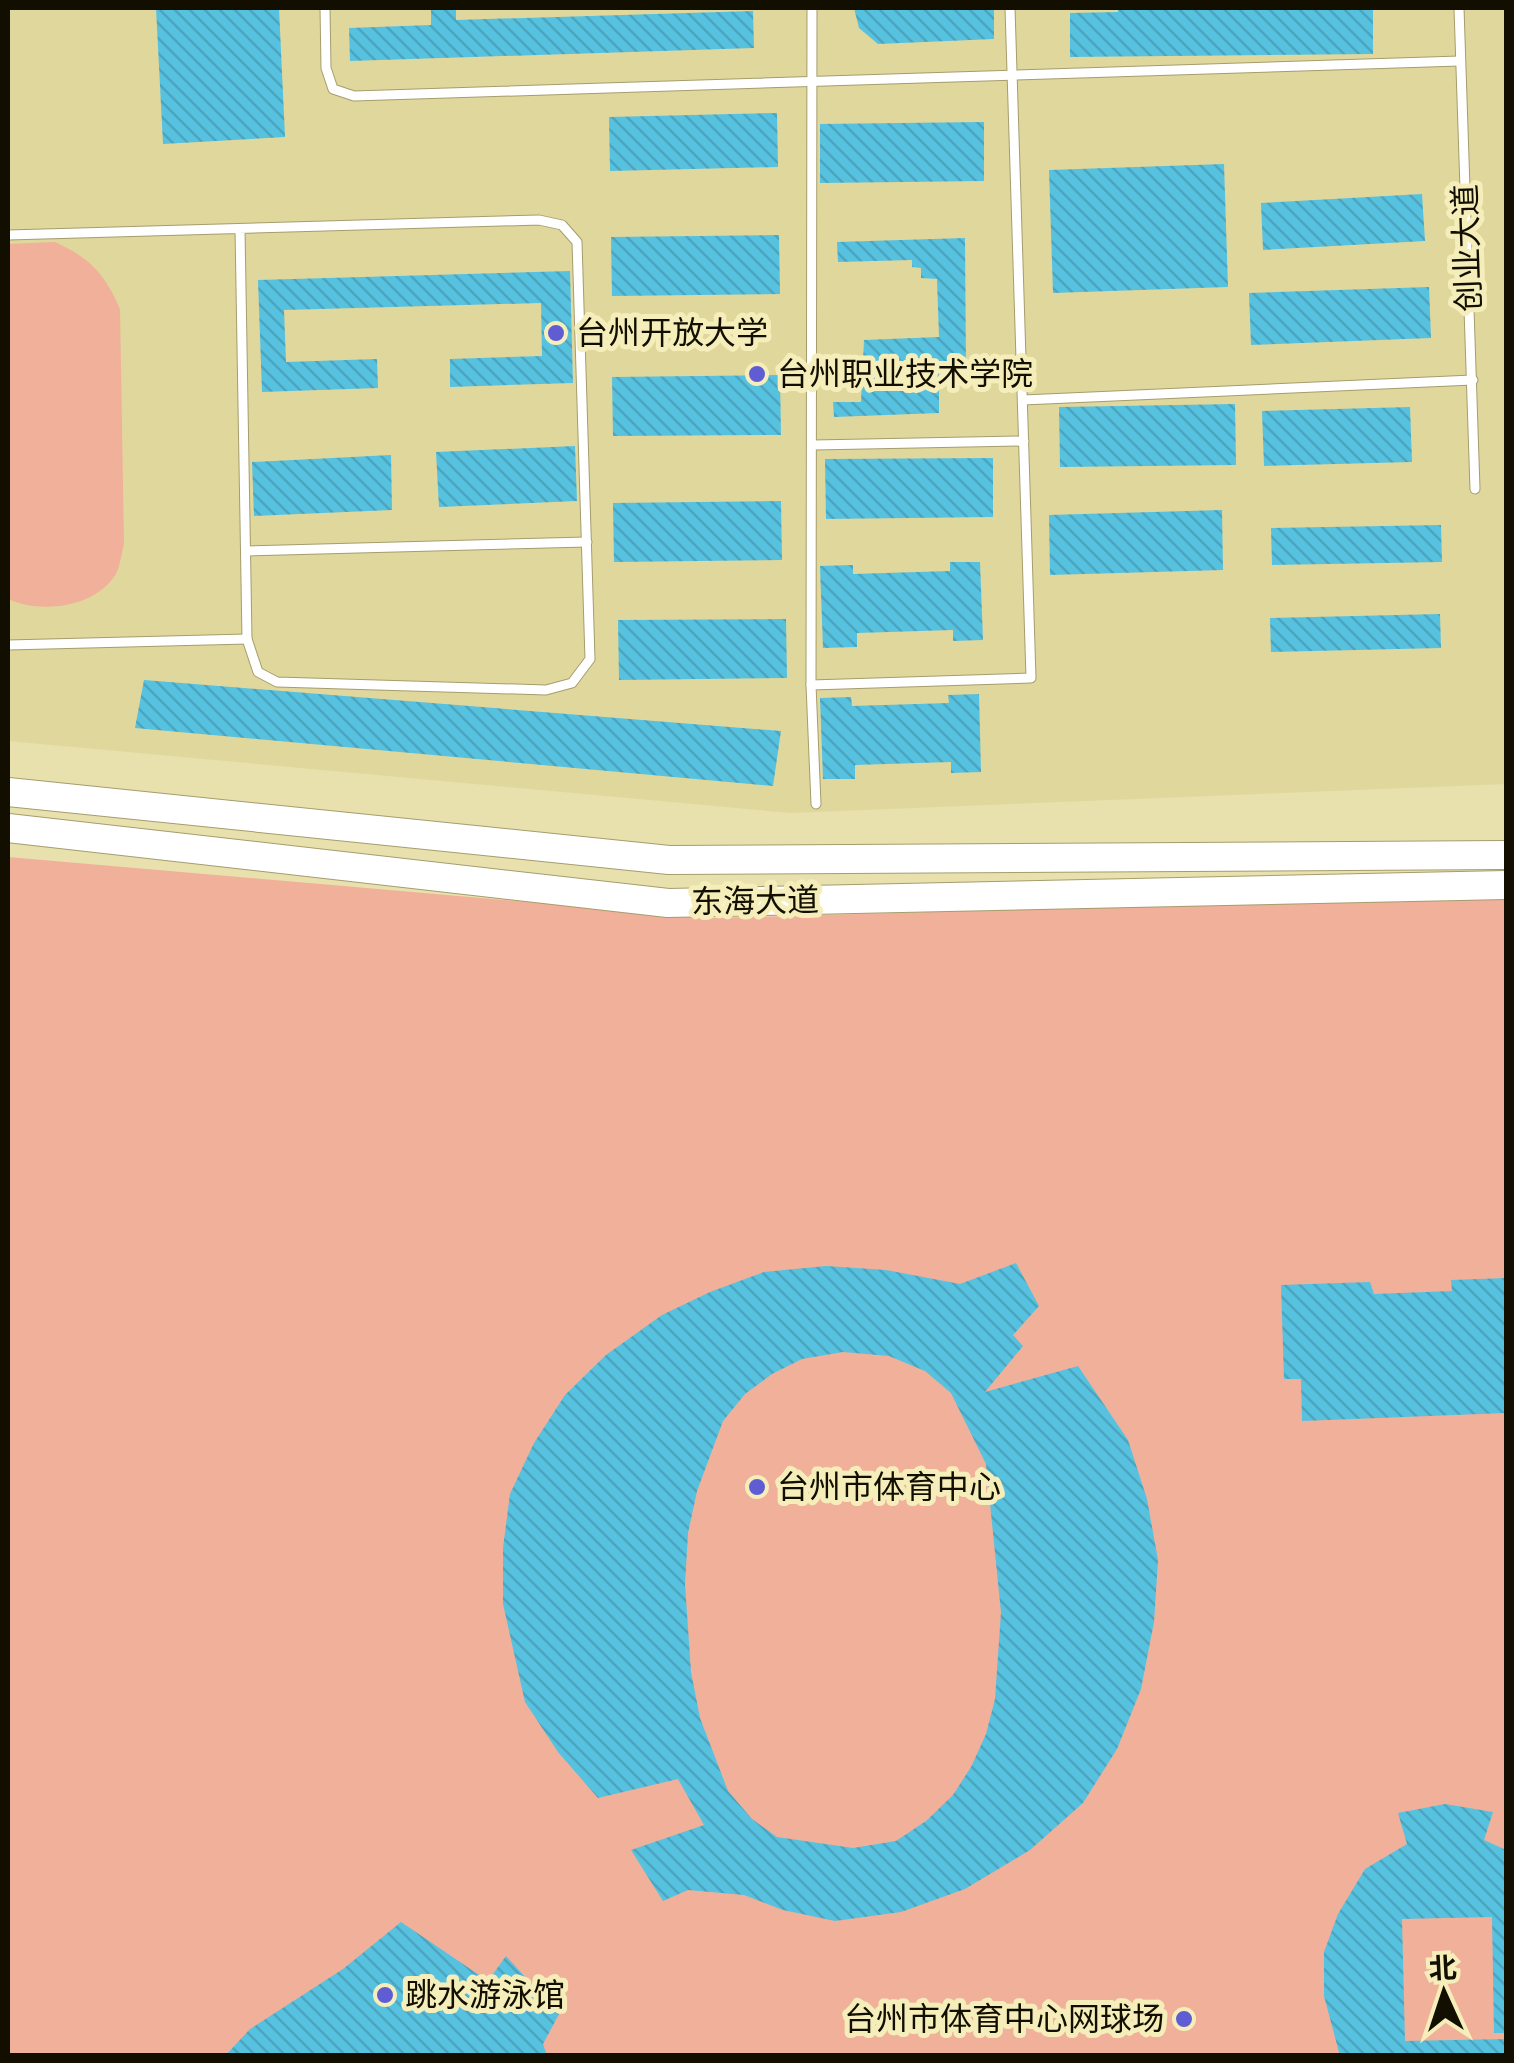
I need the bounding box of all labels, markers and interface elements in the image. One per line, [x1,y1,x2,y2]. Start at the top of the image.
street label: 创业大道 [1445,183,1489,313]
place label: 台州开放大学 [576,313,768,353]
marker: 台州开放大学 [545,322,567,344]
place label: 台州职业技术学院 [777,354,1033,394]
marker: 台州职业技术学院 [746,363,768,385]
street label: 东海大道 [691,880,819,922]
place label: 台州市体育中心 [777,1467,1001,1507]
marker: 台州市体育中心 [746,1476,768,1498]
north arrow [1394,1943,1494,2043]
text: 北 [1428,1949,1458,1987]
place label: 跳水游泳馆 [405,1975,565,2015]
marker: 跳水游泳馆 [374,1984,396,2006]
place label: 台州市体育中心网球场 [844,1999,1164,2039]
marker: 台州市体育中心网球场 [1173,2008,1195,2030]

